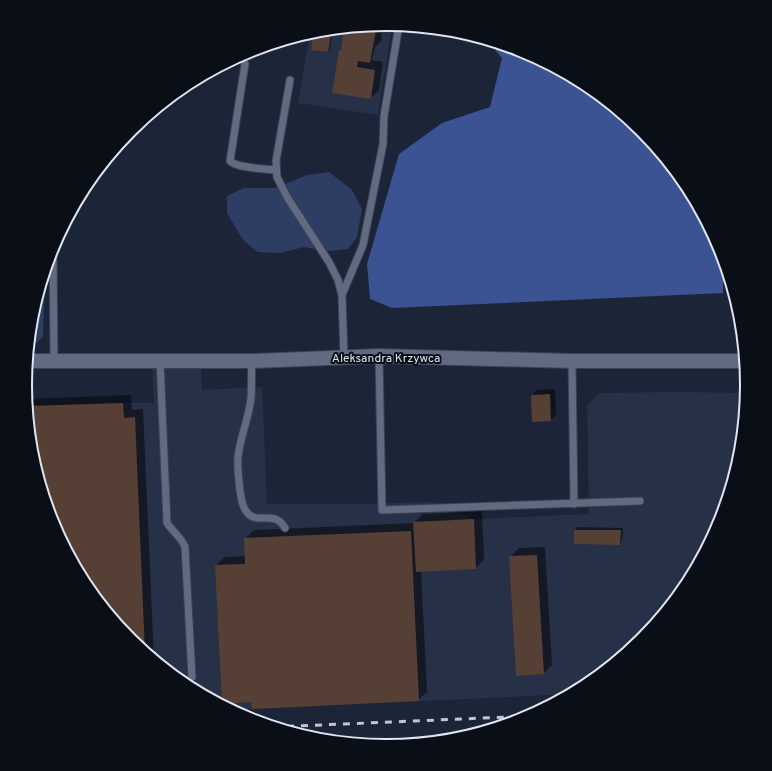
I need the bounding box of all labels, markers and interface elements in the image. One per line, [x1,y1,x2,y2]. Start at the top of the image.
street label: Aleksandra Krzywca [332,351,440,367]

